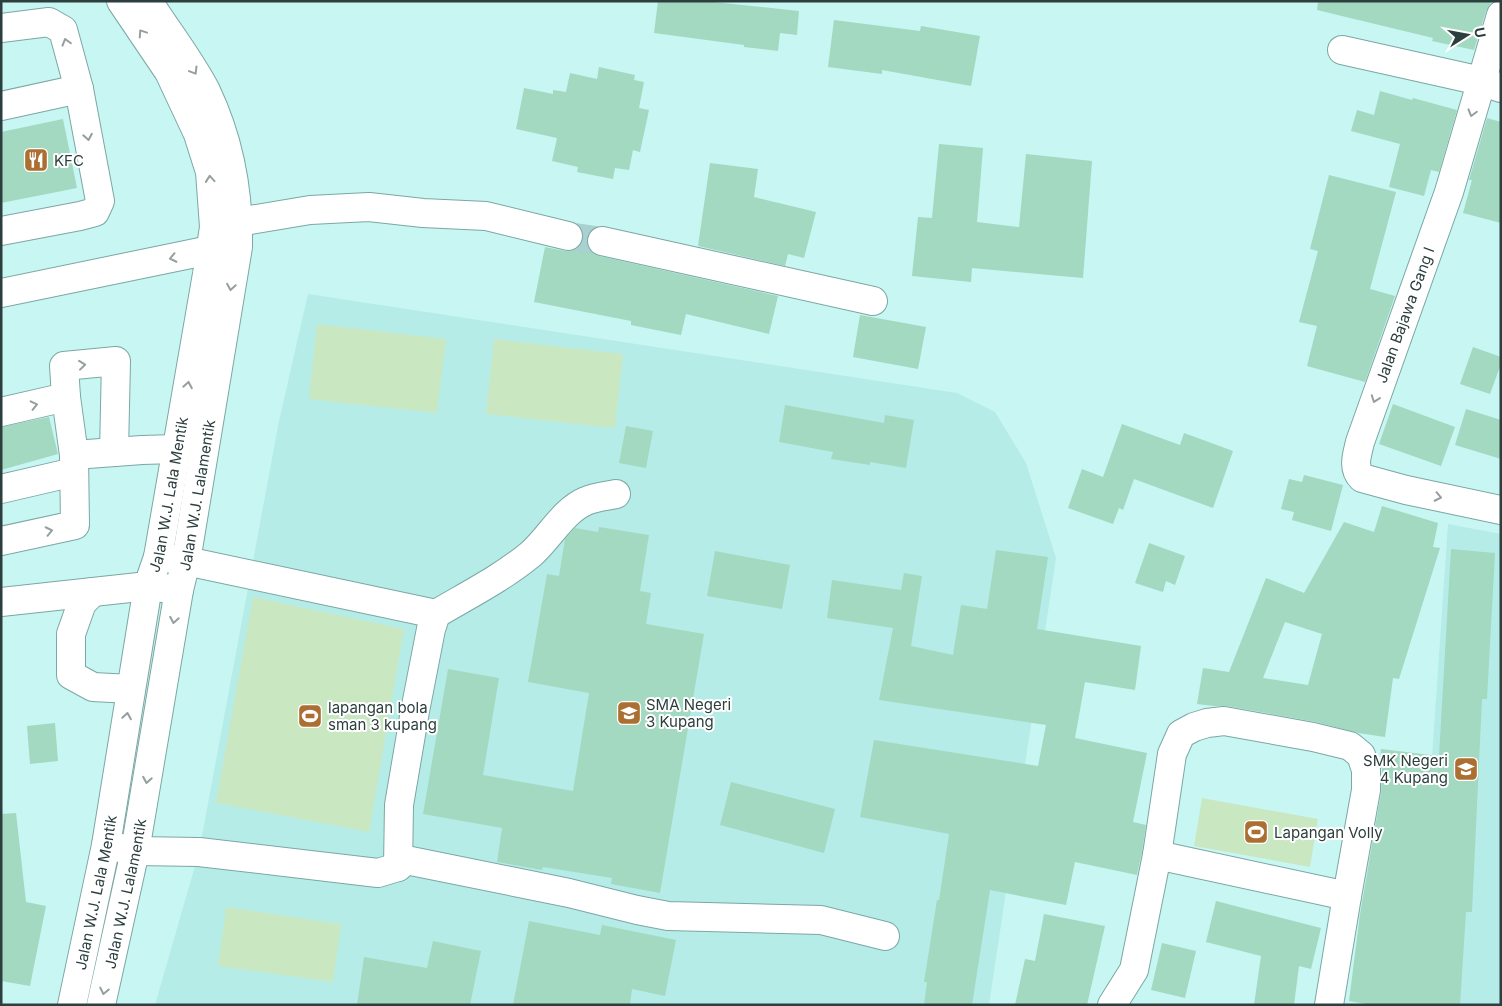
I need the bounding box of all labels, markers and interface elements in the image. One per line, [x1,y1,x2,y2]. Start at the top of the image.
north arrow [1442,10,1492,60]
text: U [1471,26,1490,39]
one-way arrow [139,29,148,38]
one-way arrow [62,38,72,46]
one-way arrow [187,66,197,75]
one-way arrow [1468,108,1478,116]
one-way arrow [83,132,93,141]
restaurant icon: KFC [23,147,49,173]
place label: KFC [54,151,84,170]
one-way arrow [205,174,216,182]
street label: Jalan Bajawa Gang I [1372,244,1438,386]
one-way arrow [168,252,177,262]
one-way arrow [227,283,237,292]
one-way arrow [79,359,87,370]
one-way arrow [182,380,192,389]
one-way arrow [1371,394,1381,403]
one-way arrow [29,400,38,410]
street label: Jalan W.J. Lala Mentik [144,415,192,575]
street label: Jalan W.J. Lalamentik [174,417,219,573]
one-way arrow [1434,491,1443,502]
one-way arrow [44,526,53,537]
one-way arrow [169,615,179,624]
place label: SMA Negeri 3 Kupang [646,695,731,731]
place label: lapangan bola sman 3 kupang [328,698,437,734]
school or university icon: SMA Negeri 3 Kupang [616,700,642,726]
sports icon: lapangan bola sman 3 kupang [297,703,323,729]
one-way arrow [121,712,131,721]
place label: SMK Negeri 4 Kupang [1363,751,1448,787]
school or university icon: SMK Negeri 4 Kupang [1453,756,1479,782]
one-way arrow [142,776,152,784]
street label: Jalan W.J. Lala Mentik [70,813,120,972]
street label: Jalan W.J. Lalamentik [100,816,150,970]
sports icon: Lapangan Volly [1243,819,1269,845]
place label: Lapangan Volly [1274,823,1383,842]
one-way arrow [99,986,110,995]

